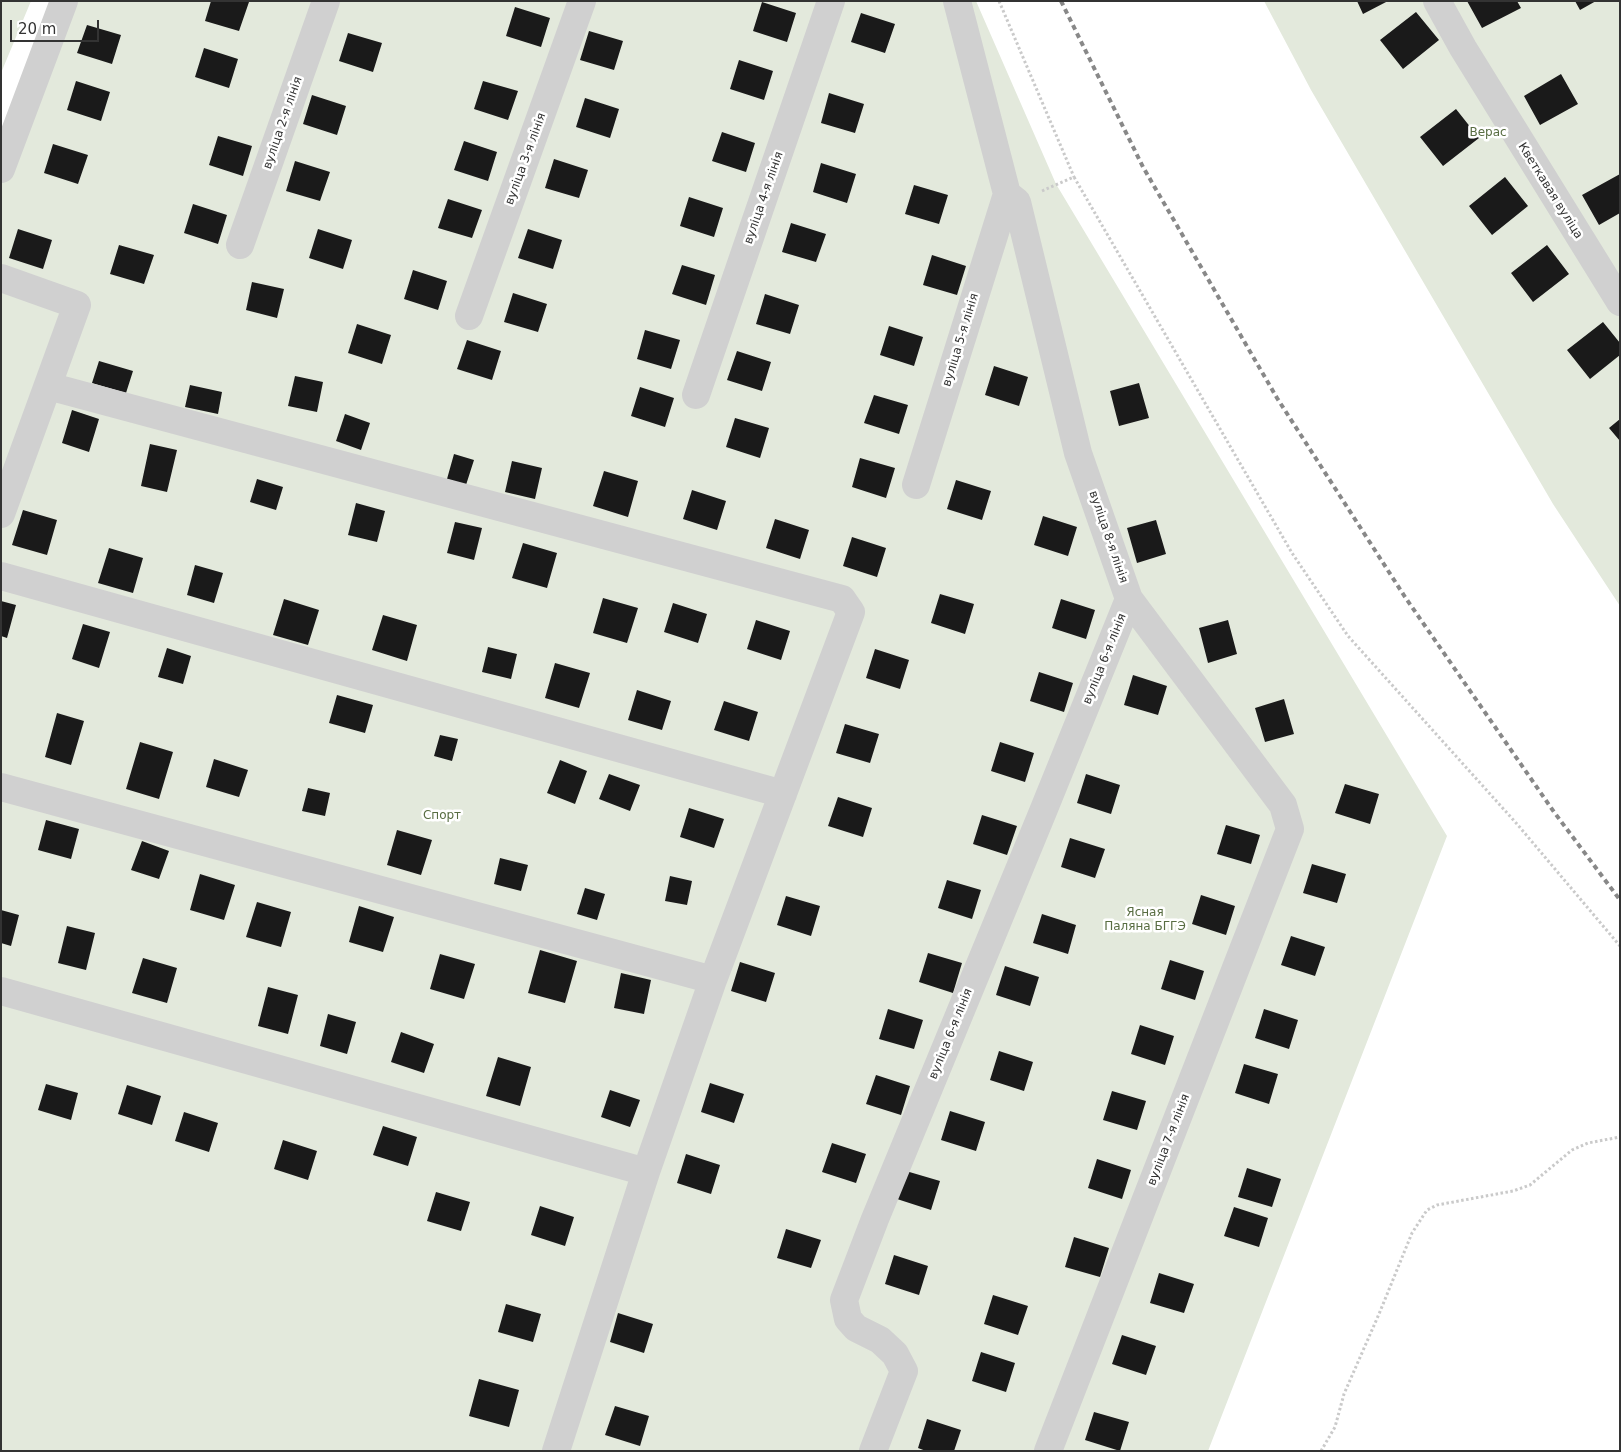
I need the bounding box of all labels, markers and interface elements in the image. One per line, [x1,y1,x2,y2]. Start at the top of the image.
scale bar [12,10,101,42]
text: 20 m [18,20,56,38]
street label: вуліца 2-я лінія [260,75,306,171]
street label: вуліца 3-я лінія [503,111,549,207]
park label: Верас [1469,126,1507,140]
street label: Кветкавая вуліца [1515,140,1585,242]
street label: вуліца 4-я лінія [741,150,787,246]
street label: вуліца 5-я лінія [940,292,982,388]
street label: вуліца 8-я лінія [1085,489,1131,585]
street label: вуліца 6-я лінія [1080,611,1130,707]
park label: Спорт [423,809,461,823]
park label: Ясная Паляна БГГЭ [1104,906,1186,934]
street label: вуліца 6-я лінія [926,986,976,1082]
street label: вуліца 7-я лінія [1145,1092,1193,1188]

